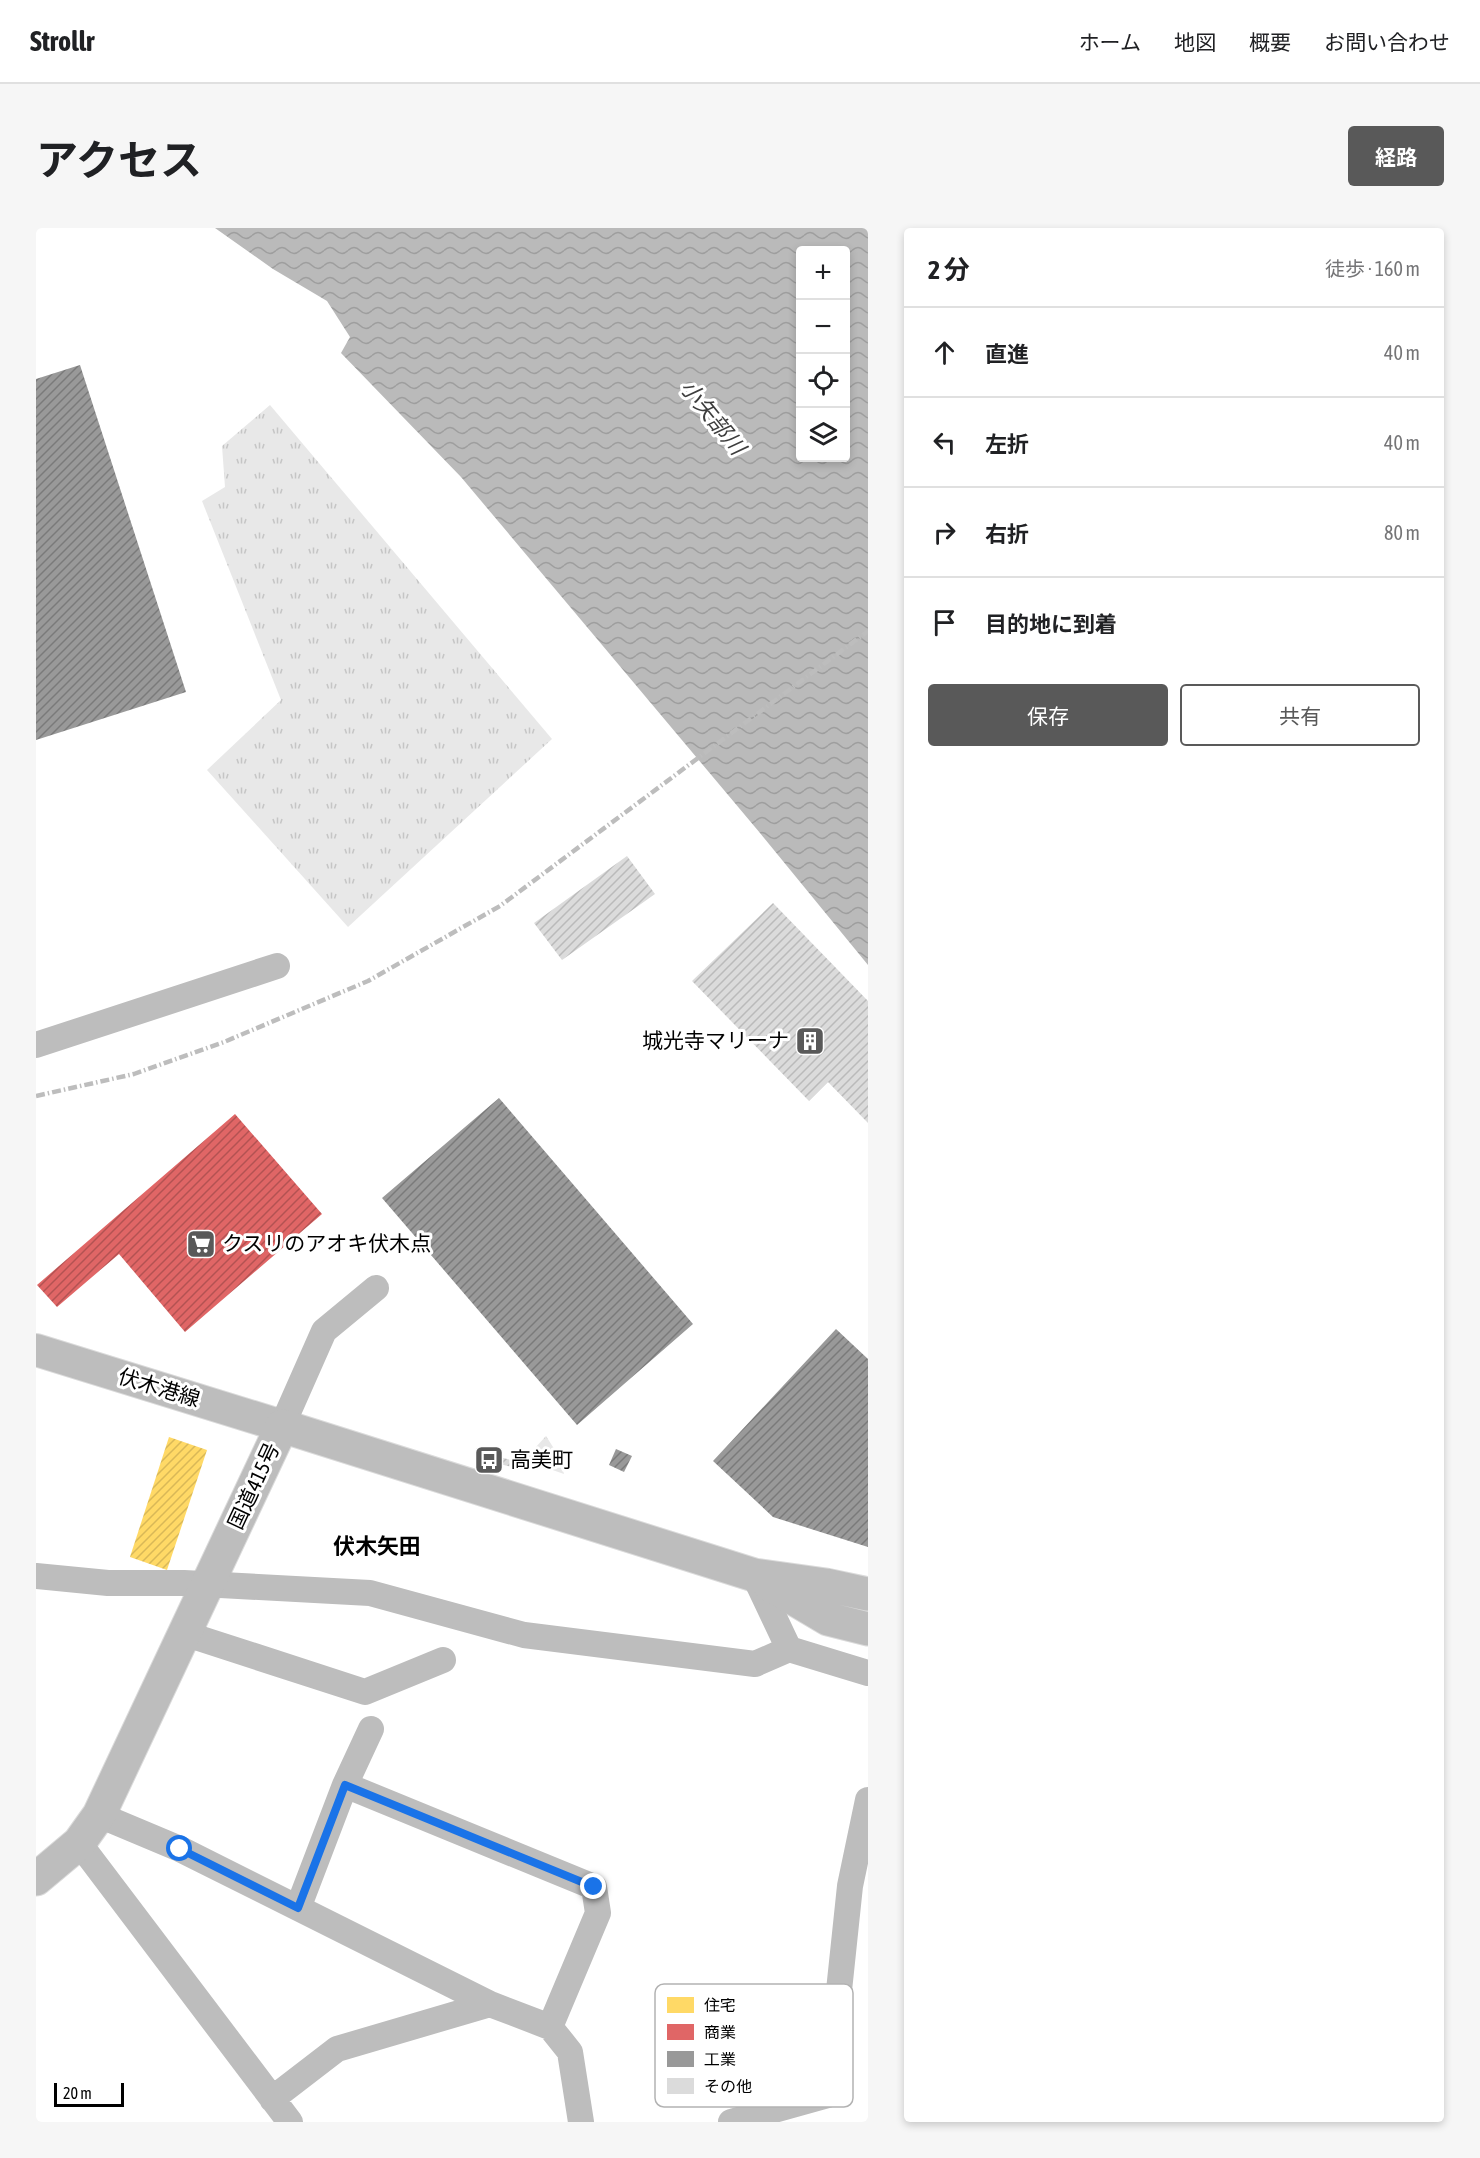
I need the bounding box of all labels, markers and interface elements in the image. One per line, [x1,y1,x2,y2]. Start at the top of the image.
text: Strollr [30,25,94,57]
text: ホーム [1079,30,1141,54]
text: 地図 [1174,30,1216,54]
text: 概要 [1249,30,1291,54]
text: お問い合わせ [1324,30,1450,54]
button: 経路 [1348,126,1444,186]
text: アクセス [36,136,202,184]
map controls [796,246,850,462]
button: + [796,246,850,300]
text: 2 分 [928,255,970,285]
text: 徒歩 · 160 m [1325,257,1420,280]
button: − [796,300,850,354]
icon: ahead [928,336,961,369]
text: 直進 [985,341,1029,367]
text: 40 m [1384,341,1420,364]
button: locate [796,354,850,408]
water label: 小矢部川 [675,375,752,461]
button: layers [796,408,850,462]
icon: left [928,426,961,459]
text: 左折 [985,431,1029,457]
text: 40 m [1384,431,1420,454]
icon: right [928,516,961,549]
text: 右折 [985,521,1029,547]
text: 80 m [1384,521,1420,544]
icon: arrive [928,606,961,639]
text: 目的地に到着 [985,611,1117,637]
button: 保存 [928,684,1168,746]
button: 共有 [1180,684,1420,746]
building icon: 城光寺マリーナ [794,1025,826,1057]
place label: 城光寺マリーナ [642,1028,789,1052]
supermarket icon: クスリのアオキ伏木点 [185,1228,217,1260]
place label: クスリのアオキ伏木点 [222,1231,431,1255]
street label: 伏木港線 [116,1363,203,1411]
street label: 国道415号 [223,1439,284,1533]
bus stop icon: 高美町 [473,1444,505,1476]
place label: 高美町 [510,1447,573,1471]
district label: 伏木矢田 [333,1533,421,1559]
route start [166,1835,192,1861]
route end [580,1873,606,1899]
legend [655,1984,853,2107]
text: 住宅 [704,1996,736,2014]
text: 商業 [704,2023,736,2041]
text: 工業 [704,2050,736,2068]
text: その他 [704,2077,752,2095]
scale bar [54,2080,124,2108]
text: 20 m [63,2084,92,2102]

